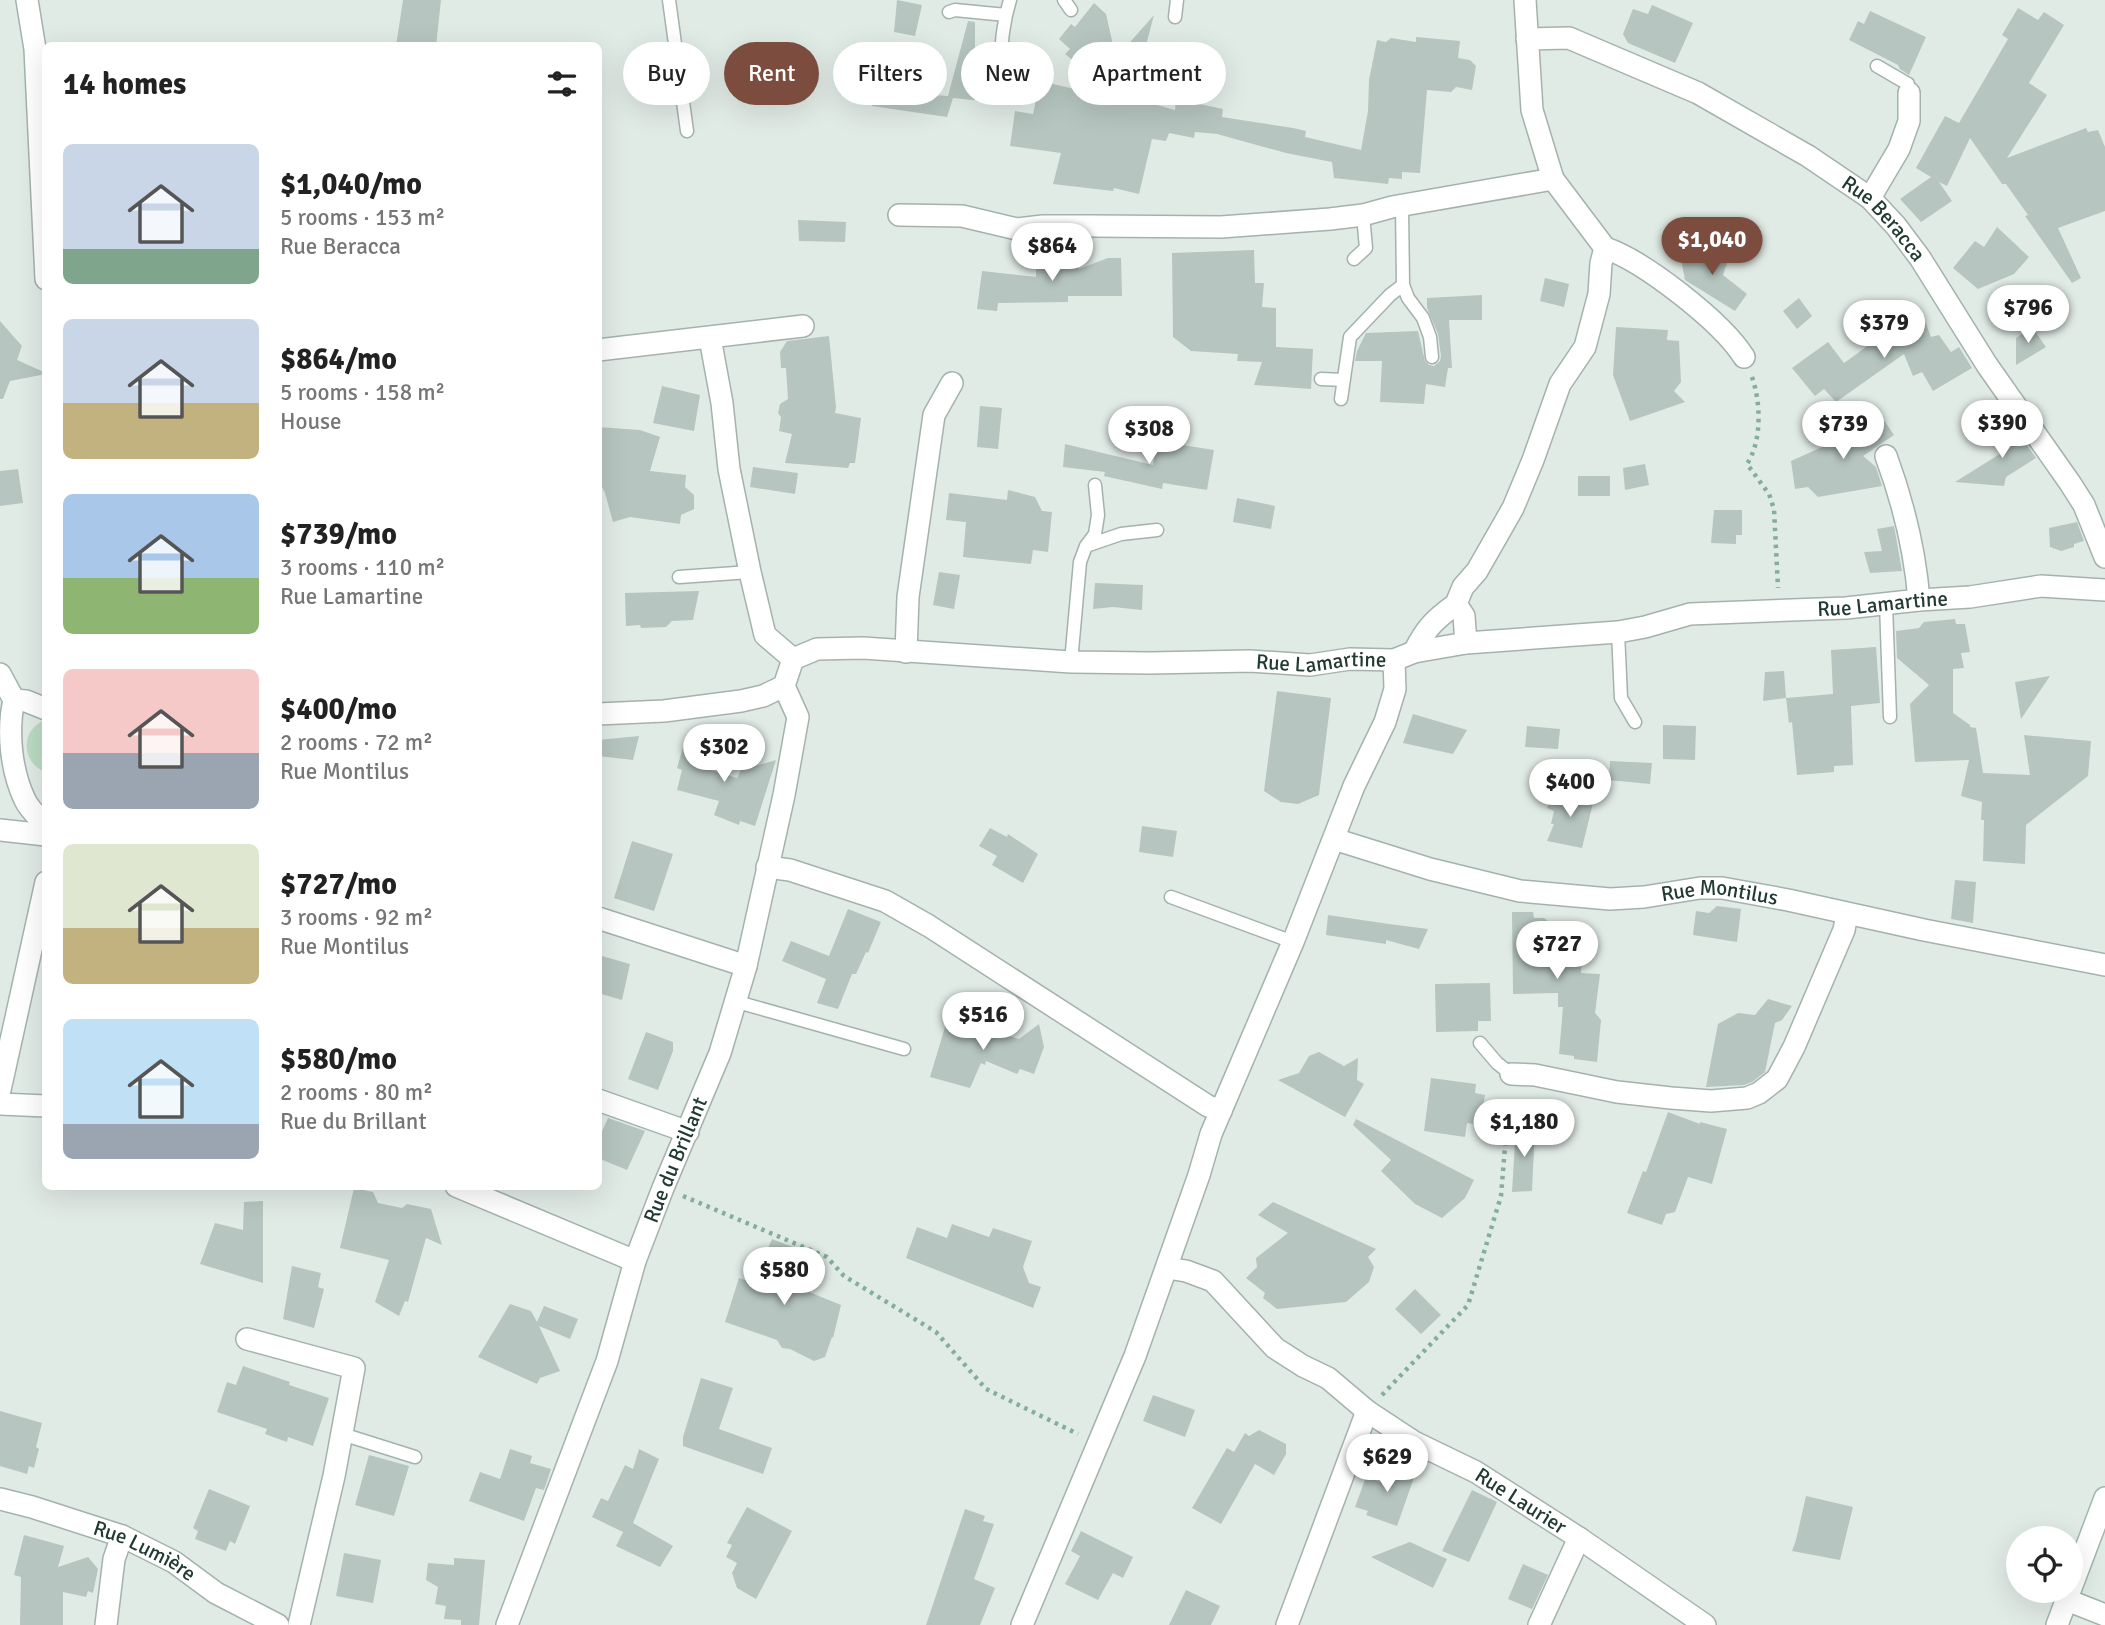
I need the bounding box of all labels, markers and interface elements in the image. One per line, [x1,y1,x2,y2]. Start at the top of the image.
chip: Buy [623,42,710,105]
chip: Rent [724,42,819,105]
chip: Filters [833,42,947,105]
chip: New [961,42,1054,105]
chip: Apartment [1068,42,1226,105]
icon: filters [543,65,581,103]
text: 14 homes [63,66,186,103]
text: $1,040/mo [280,166,422,203]
street label: Rue Beracca [1837,170,1931,267]
icon: home [119,172,203,256]
text: 5 rooms · 153 m² [280,203,445,232]
pin: $1,040 [1655,218,1769,277]
pin: $864 [1011,224,1093,283]
text: $1,040 [1678,225,1746,254]
text: $864 [1027,231,1077,260]
text: Rue Beracca [280,232,401,261]
pin: $796 [1987,286,2069,345]
text: $796 [2003,293,2053,322]
pin: $379 [1843,300,1925,360]
text: $379 [1859,308,1909,337]
text: $864/mo [280,341,397,378]
icon: home [119,347,203,431]
text: 5 rooms · 158 m² [280,378,445,407]
pin: $390 [1961,400,2043,460]
pin: $739 [1802,402,1884,461]
pin: $308 [1108,406,1190,466]
text: House [280,407,342,436]
text: $390 [1977,408,2027,437]
text: $739 [1818,409,1868,438]
text: $308 [1124,414,1174,443]
text: $739/mo [280,516,397,553]
icon: home [119,522,203,606]
text: 3 rooms · 110 m² [280,553,445,582]
text: Rue Lamartine [280,582,423,611]
street label: Rue Lamartine [1817,585,1949,622]
street label: Rue Lamartine [1255,646,1387,679]
text: $400/mo [280,691,397,728]
icon: home [119,697,203,781]
pin: $302 [683,724,765,784]
text: 2 rooms · 72 m² [280,728,433,757]
text: $302 [699,732,749,761]
text: Rue Montilus [280,757,409,786]
pin: $400 [1529,760,1611,819]
text: $400 [1545,767,1595,796]
text: $727/mo [280,866,397,903]
icon: home [119,872,203,956]
street label: Rue Montilus [1659,875,1780,911]
text: 3 rooms · 92 m² [280,903,433,932]
pin: $727 [1516,922,1598,981]
text: $727 [1532,929,1582,958]
text: Rue Montilus [280,932,409,961]
pin: $516 [942,992,1024,1052]
text: $516 [958,1000,1008,1029]
text: $580/mo [280,1041,397,1078]
icon: home [119,1047,203,1131]
text: 2 rooms · 80 m² [280,1078,433,1107]
street label: Rue du Brillant [638,1093,713,1227]
pin: $1,180 [1467,1100,1581,1159]
text: Rue du Brillant [280,1107,426,1136]
text: $1,180 [1490,1107,1558,1136]
pin: $580 [743,1248,825,1307]
text: $580 [759,1255,809,1284]
pin: $629 [1346,1434,1428,1494]
text: $629 [1362,1442,1412,1471]
street label: Rue Laurier [1470,1462,1572,1540]
street label: Rue Lumière [90,1515,201,1587]
map controls [2006,1526,2083,1603]
button: locate [2006,1526,2083,1603]

